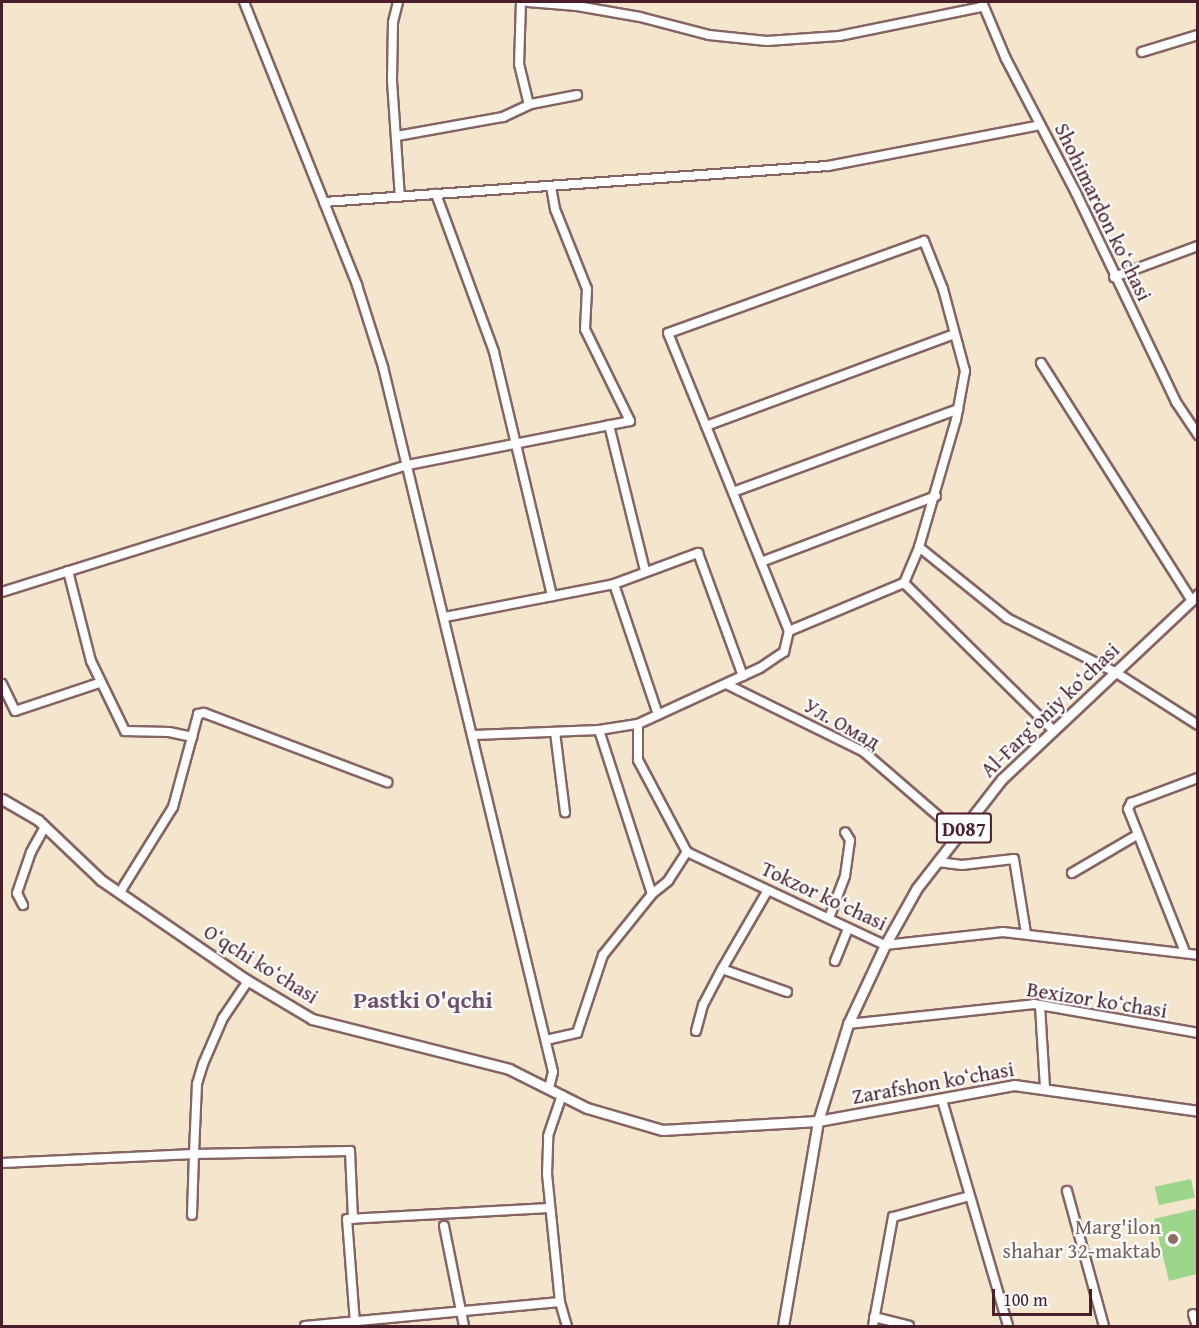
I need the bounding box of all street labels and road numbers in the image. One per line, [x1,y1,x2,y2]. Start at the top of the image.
street label: Shohimardon koʻchasi [1049,119,1157,305]
street label: Al-Fargʻoniy koʻchasi [975,637,1125,783]
street label: Ул. Омад [799,693,885,755]
road number: D087 [936,811,992,845]
street label: Tokzor koʻchasi [757,856,891,936]
street label: Oʻqchi koʻchasi [199,919,323,1009]
street label: Bexizor koʻchasi [1025,976,1169,1024]
street label: Zarafshon koʻchasi [850,1056,1016,1110]

